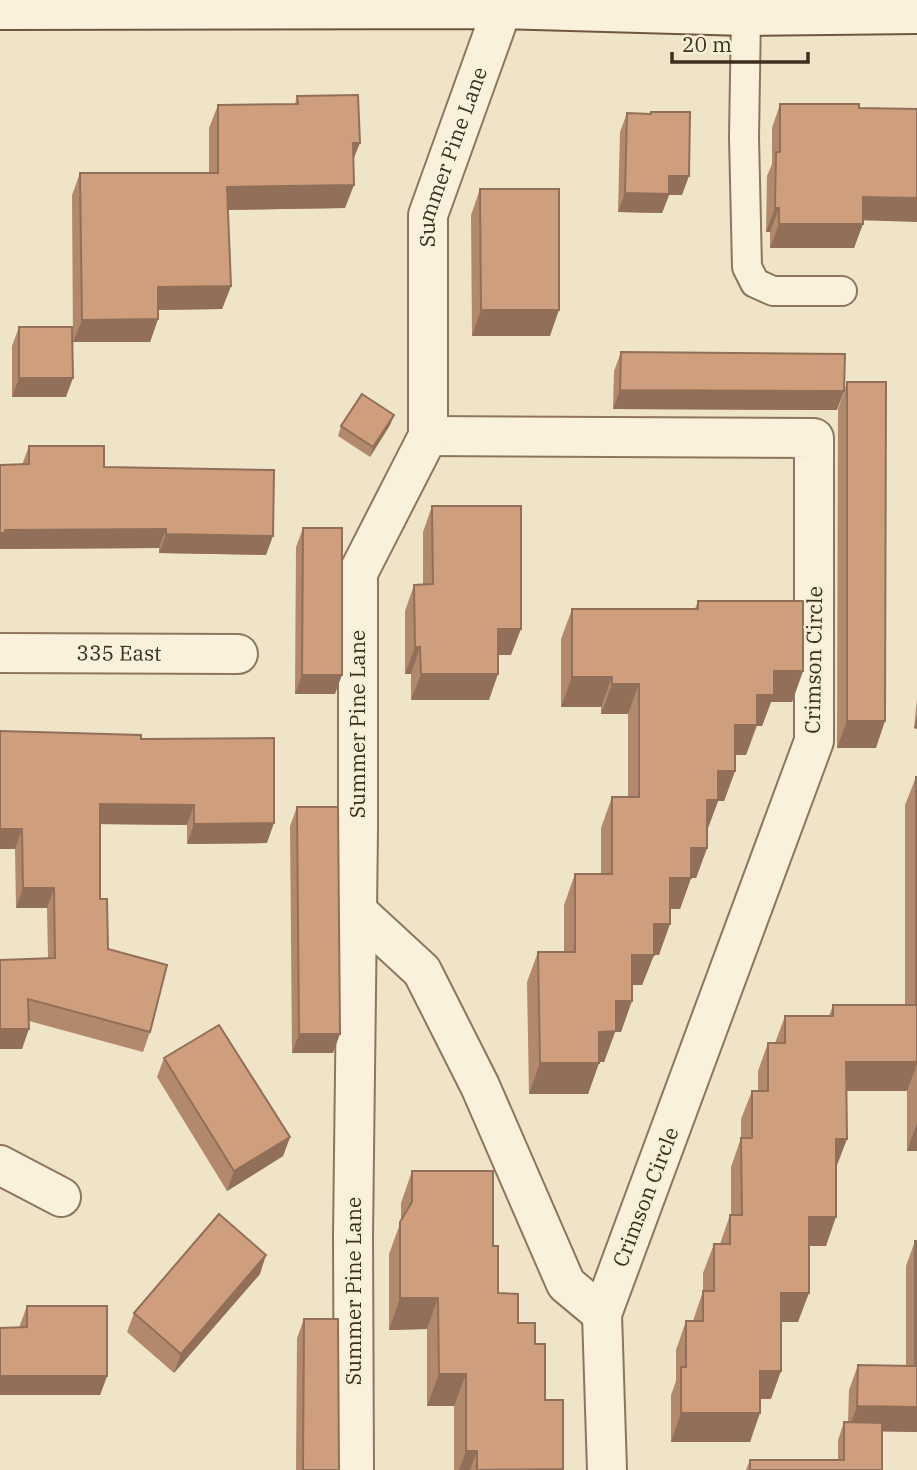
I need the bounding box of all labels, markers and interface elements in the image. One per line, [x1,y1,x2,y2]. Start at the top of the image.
scale bar [672,21,808,65]
text: 20 m [682,30,732,58]
street label: Summer Pine Lane [412,63,493,247]
street label: Crimson Circle [798,586,828,734]
street label: Summer Pine Lane [343,630,371,818]
street label: 335 East [76,638,162,667]
street label: Crimson Circle [606,1123,685,1271]
street label: Summer Pine Lane [339,1197,367,1385]

